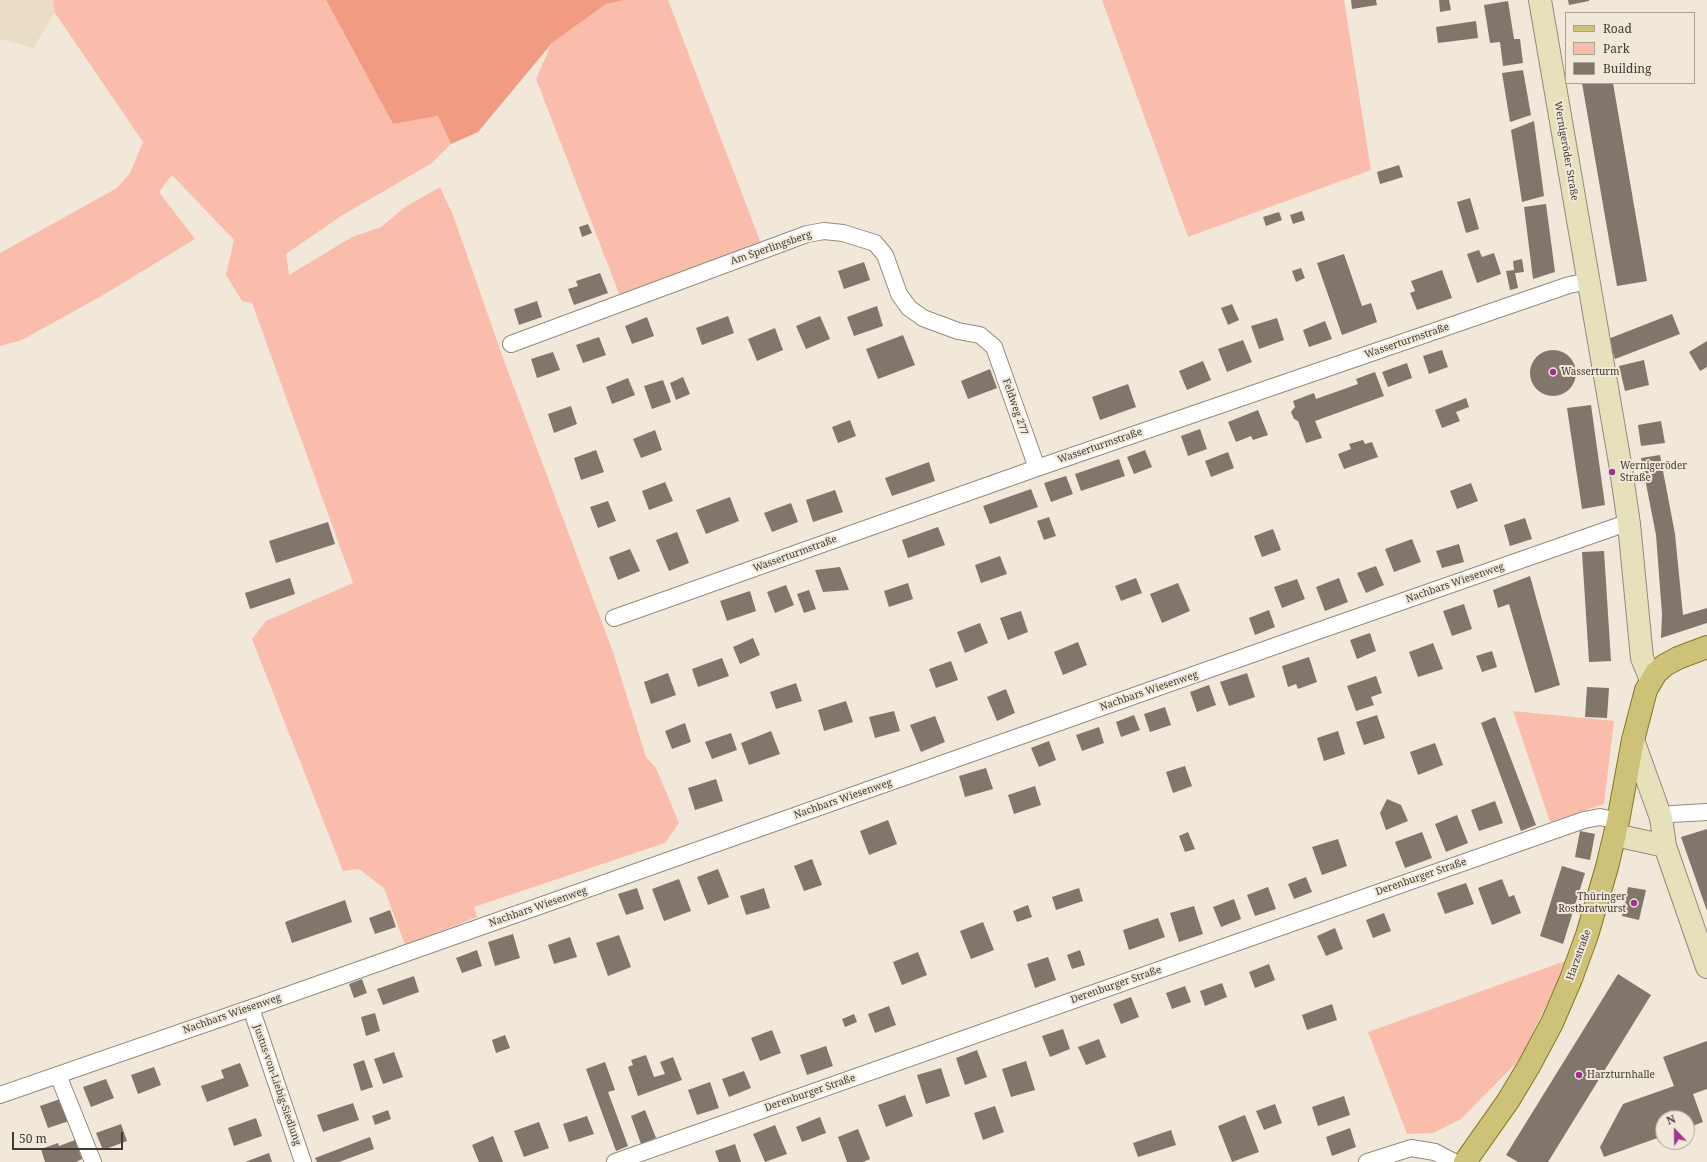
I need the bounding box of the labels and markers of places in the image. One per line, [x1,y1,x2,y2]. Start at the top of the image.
place label: Wasserturm [1561,366,1620,378]
marker: Wasserturm [1548,367,1558,377]
place label: Wernigeröder Straße [1620,460,1687,484]
marker: Wernigeröder Straße [1607,467,1617,477]
place label: Thüringer Rostbratwurst [1558,891,1626,914]
marker: Thüringer Rostbratwurst [1629,898,1639,908]
place label: Harzturnhalle [1587,1069,1655,1081]
marker: Harzturnhalle [1574,1070,1584,1080]

